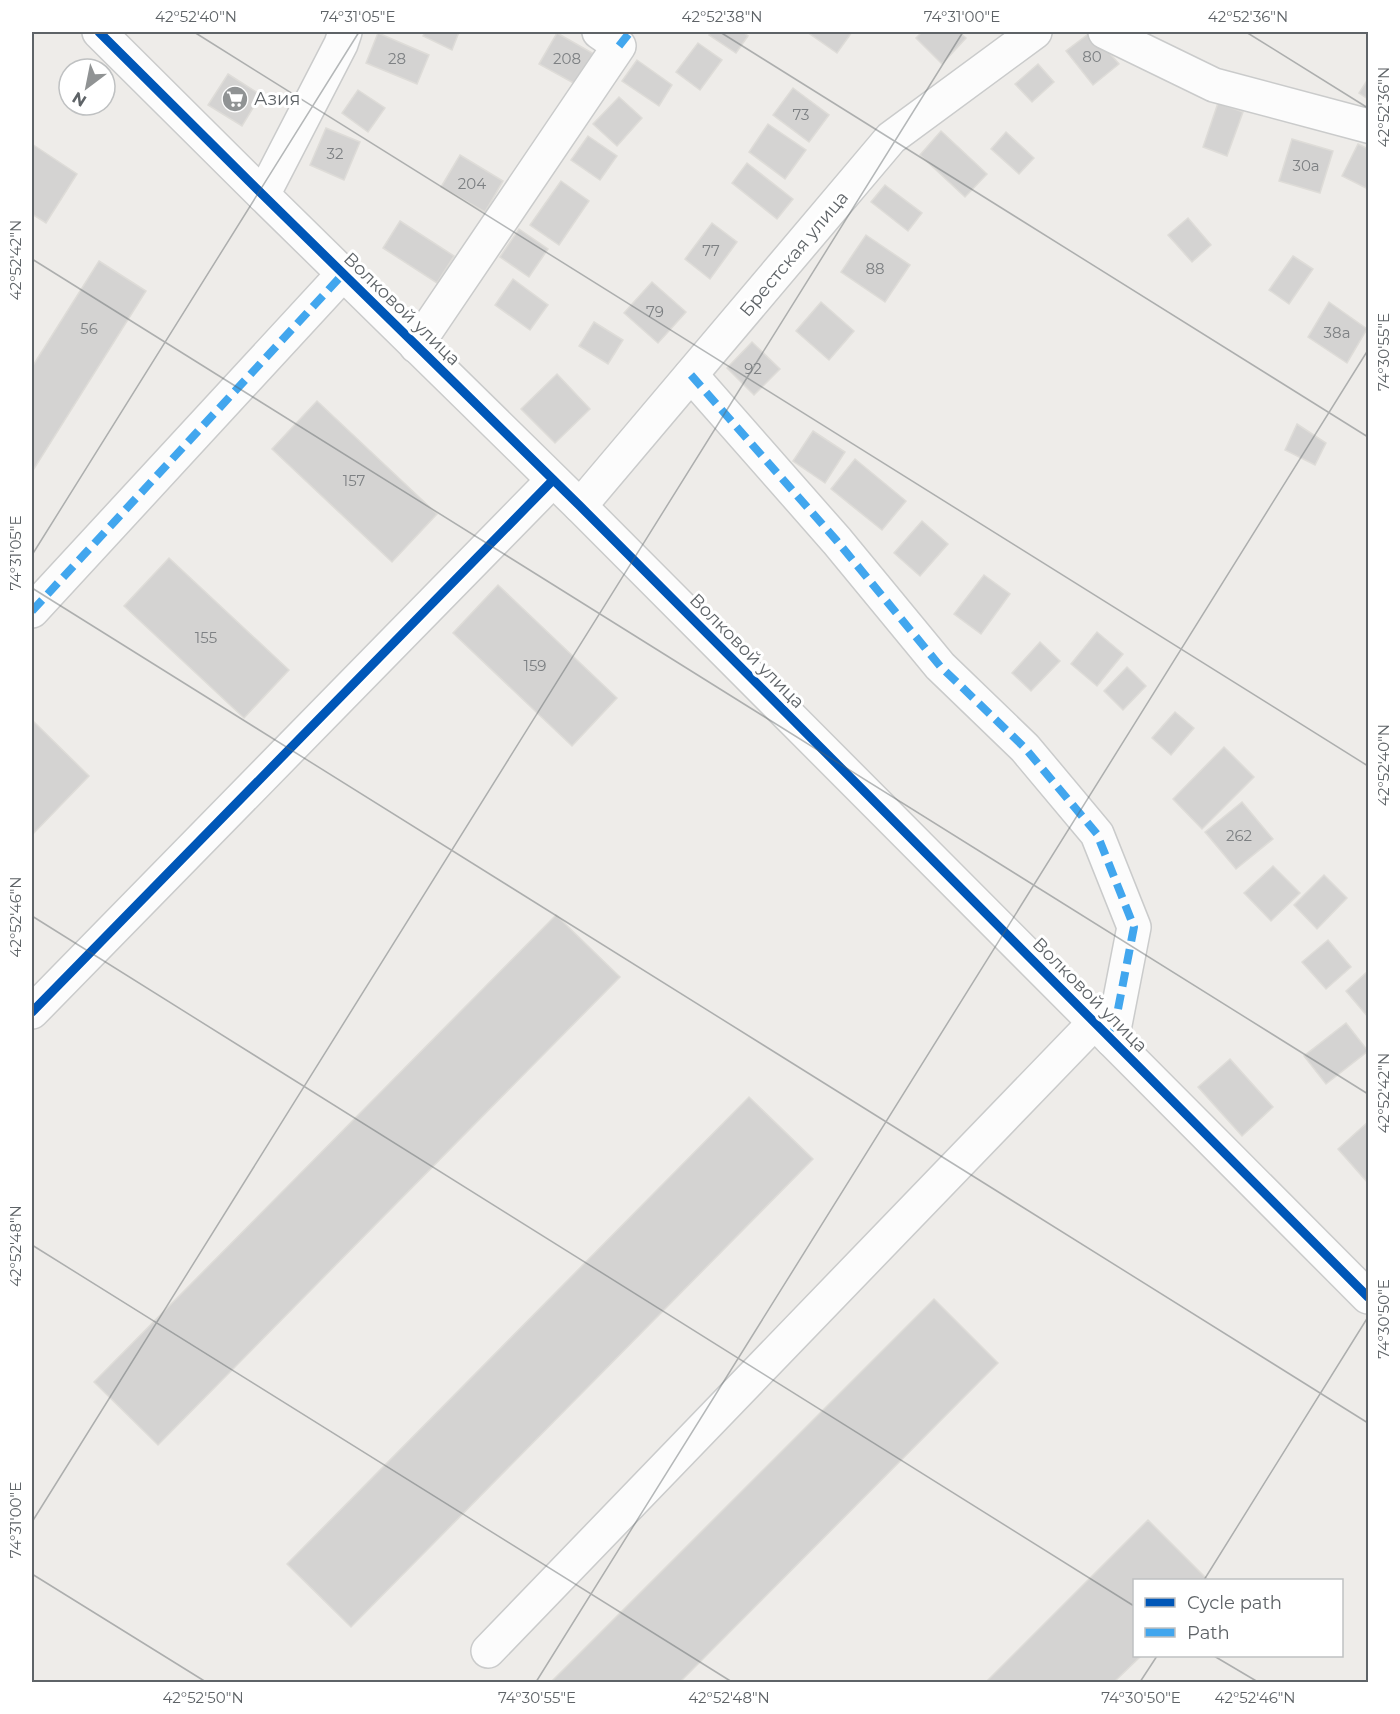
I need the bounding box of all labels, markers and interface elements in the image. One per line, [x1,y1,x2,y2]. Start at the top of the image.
text: 42°52'40"N [155,7,237,26]
text: 74°31'05"E [321,7,395,26]
text: 42°52'38"N [682,7,762,26]
text: 74°31'00"E [924,7,1000,26]
text: 42°52'36"N [1208,7,1288,26]
house number: 80 [1082,47,1102,66]
house number: 28 [388,49,406,68]
house number: 208 [553,49,581,68]
north arrow [57,57,117,117]
text: 42°52'36"N [1374,67,1393,147]
supermarket icon: Азия [220,84,250,114]
text: N [69,88,90,111]
place label: Азия [254,88,300,110]
house number: 73 [792,105,810,124]
house number: 32 [327,144,343,163]
house number: 30а [1292,156,1320,175]
house number: 204 [458,174,486,193]
street label: Брестская улица [735,187,853,321]
text: 42°52'42"N [6,220,25,300]
house number: 77 [702,241,720,260]
street label: Волковой улица [339,248,465,370]
house number: 88 [865,259,885,278]
house number: 79 [646,302,664,321]
text: 74°30'55"E [1374,313,1393,391]
house number: 56 [80,319,98,338]
house number: 38а [1324,323,1350,342]
house number: 92 [744,359,762,378]
house number: 157 [343,471,365,490]
text: 74°31'05"E [6,516,25,590]
street label: Волковой улица [685,589,809,713]
house number: 155 [195,628,217,647]
house number: 159 [523,656,547,675]
text: 42°52'40"N [1374,724,1393,806]
house number: 262 [1226,826,1252,845]
text: 42°52'46"N [6,877,25,957]
street label: Волковой улица [1028,933,1152,1057]
text: 42°52'42"N [1374,1053,1393,1133]
text: 42°52'48"N [6,1205,25,1287]
text: 74°30'50"E [1374,1279,1393,1359]
text: 74°31'00"E [6,1482,25,1558]
legend [1133,1579,1343,1657]
text: Cycle path [1187,1592,1282,1614]
text: Path [1187,1622,1230,1644]
text: 42°52'50"N [162,1688,244,1707]
text: 74°30'55"E [498,1688,576,1707]
text: 42°52'48"N [688,1688,770,1707]
text: 74°30'50"E [1101,1688,1181,1707]
text: 42°52'46"N [1215,1688,1295,1707]

